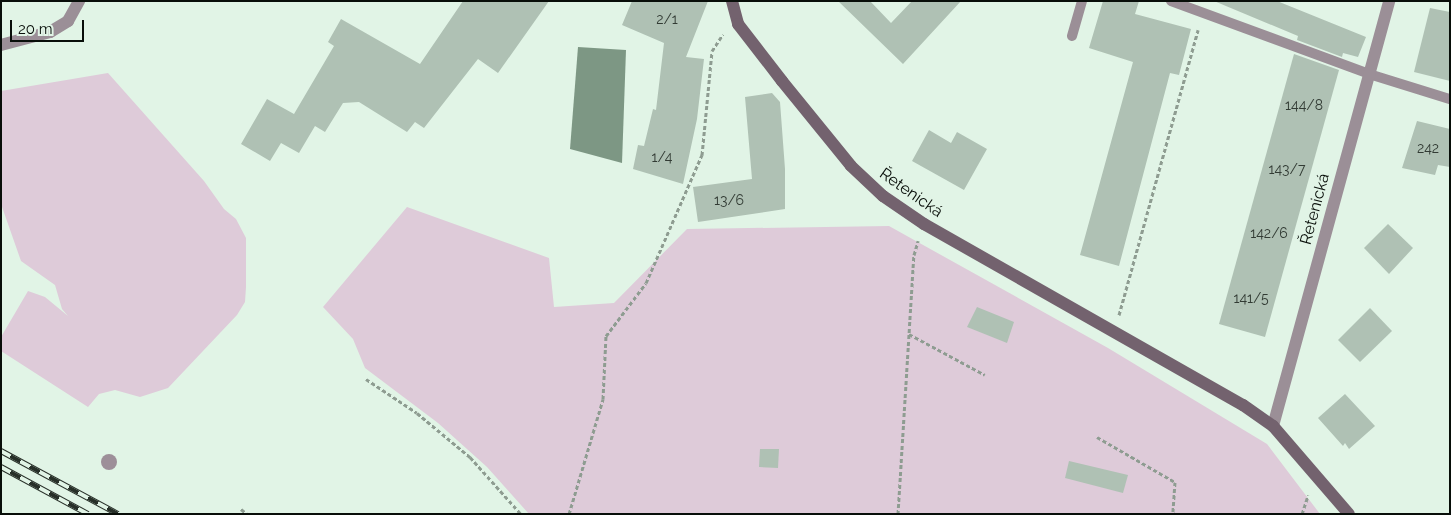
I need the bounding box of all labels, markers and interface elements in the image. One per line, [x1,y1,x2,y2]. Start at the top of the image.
scale bar [12,10,86,42]
house number: 2/1 [656,11,678,27]
text: 20 m [18,20,53,38]
house number: 144/8 [1285,97,1323,113]
house number: 242 [1417,140,1439,156]
house number: 1/4 [652,149,672,165]
house number: 143/7 [1268,161,1306,177]
street label: Řetenická [876,164,946,222]
street label: Řetenická [1296,171,1334,247]
house number: 13/6 [714,192,744,208]
house number: 142/6 [1250,225,1288,241]
house number: 141/5 [1233,290,1269,306]

